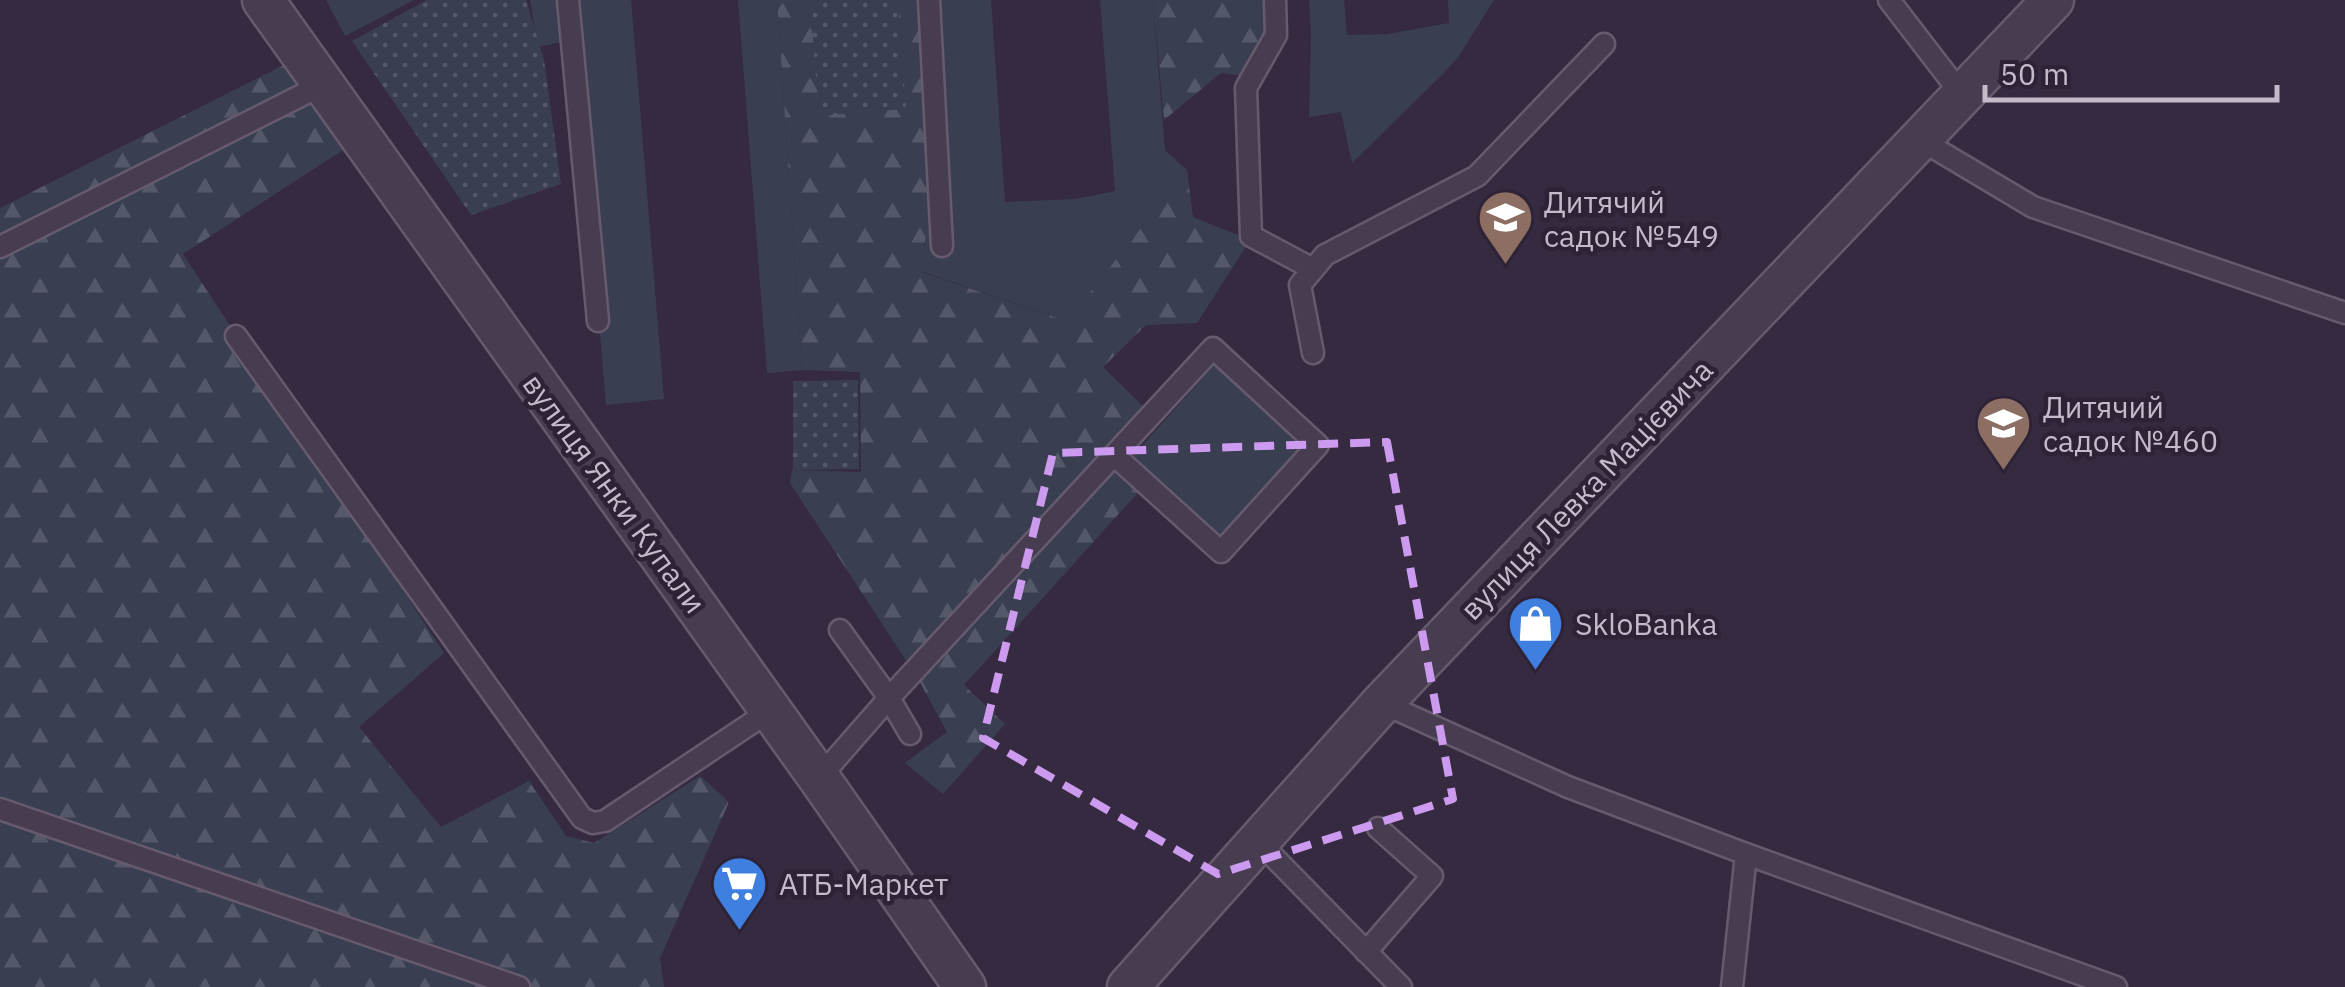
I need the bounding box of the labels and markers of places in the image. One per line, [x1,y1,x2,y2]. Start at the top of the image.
place label: Дитячий садок №549 [1544,182,1719,255]
school or university icon: Дитячий садок №549 [1475,188,1535,267]
place label: Дитячий садок №460 [2043,387,2218,460]
school or university icon: Дитячий садок №460 [1974,393,2034,472]
shop icon: SkloBanka [1506,593,1566,672]
place label: SkloBanka [1575,604,1718,643]
supermarket icon: АТБ-Маркет [710,853,770,932]
place label: АТБ-Маркет [779,864,949,903]

